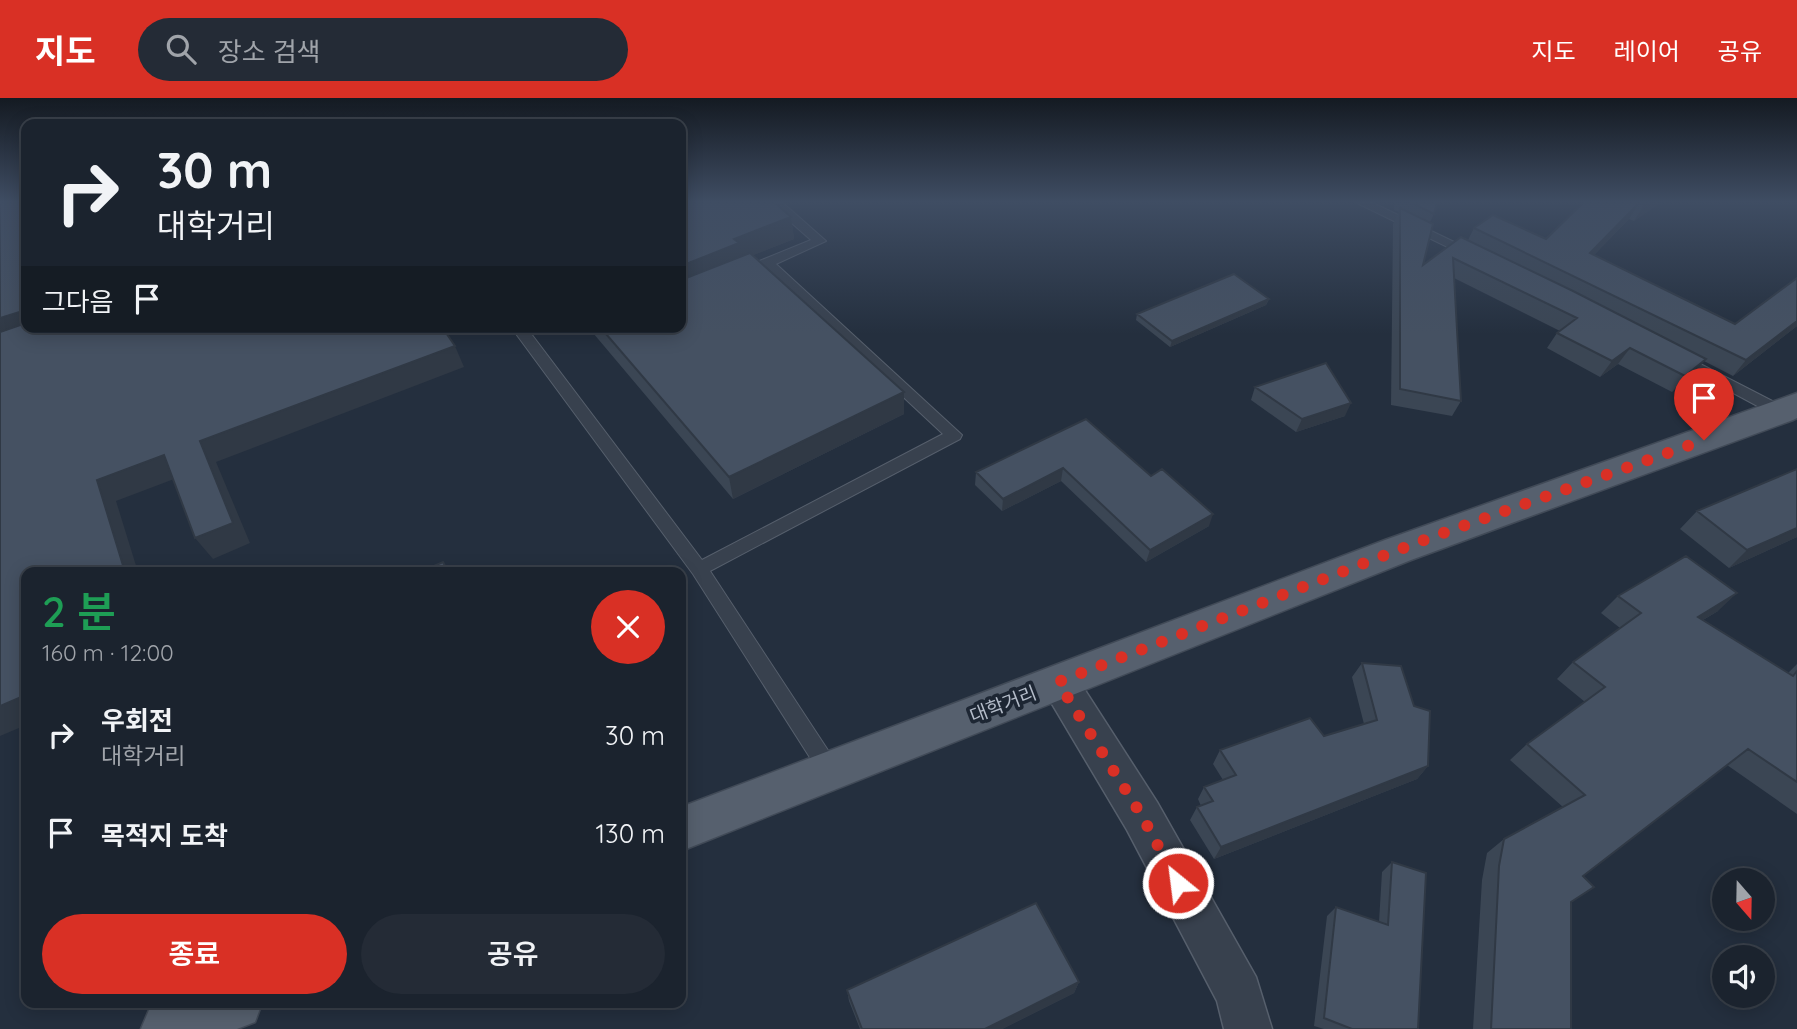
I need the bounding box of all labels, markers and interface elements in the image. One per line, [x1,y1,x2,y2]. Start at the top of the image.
search box [138,18,628,81]
text: 지도 [35,30,96,71]
icon: search [162,30,200,68]
text: 장소 검색 [218,35,321,68]
text: 지도 [1531,36,1576,66]
text: 레이어 [1614,36,1680,66]
text: 공유 [1718,36,1762,66]
text: 30 m [157,139,272,200]
icon: right [42,147,133,238]
text: 대학거리 [157,205,275,245]
icon: arrive [128,280,166,318]
text: 그다음 [42,285,114,318]
pin [1674,368,1734,440]
icon: arrive [1685,379,1723,417]
text: 2 분 [42,585,116,638]
button: close [591,590,665,664]
text: 160 m · 12:00 [42,638,174,667]
street label: 대학거리 [966,680,1040,728]
text: 우회전 [101,704,173,737]
icon: right [42,716,80,754]
text: 30 m [605,719,665,752]
text: 대학거리 [101,741,186,770]
icon: arrive [42,814,80,852]
text: 130 m [595,817,665,850]
text: 목적지 도착 [101,819,228,852]
position arrow [1141,846,1215,920]
north arrow [1712,868,1774,931]
map controls [1712,868,1775,1008]
button: 종료 [42,914,347,994]
button: 공유 [361,914,665,994]
button: sound [1712,945,1775,1008]

